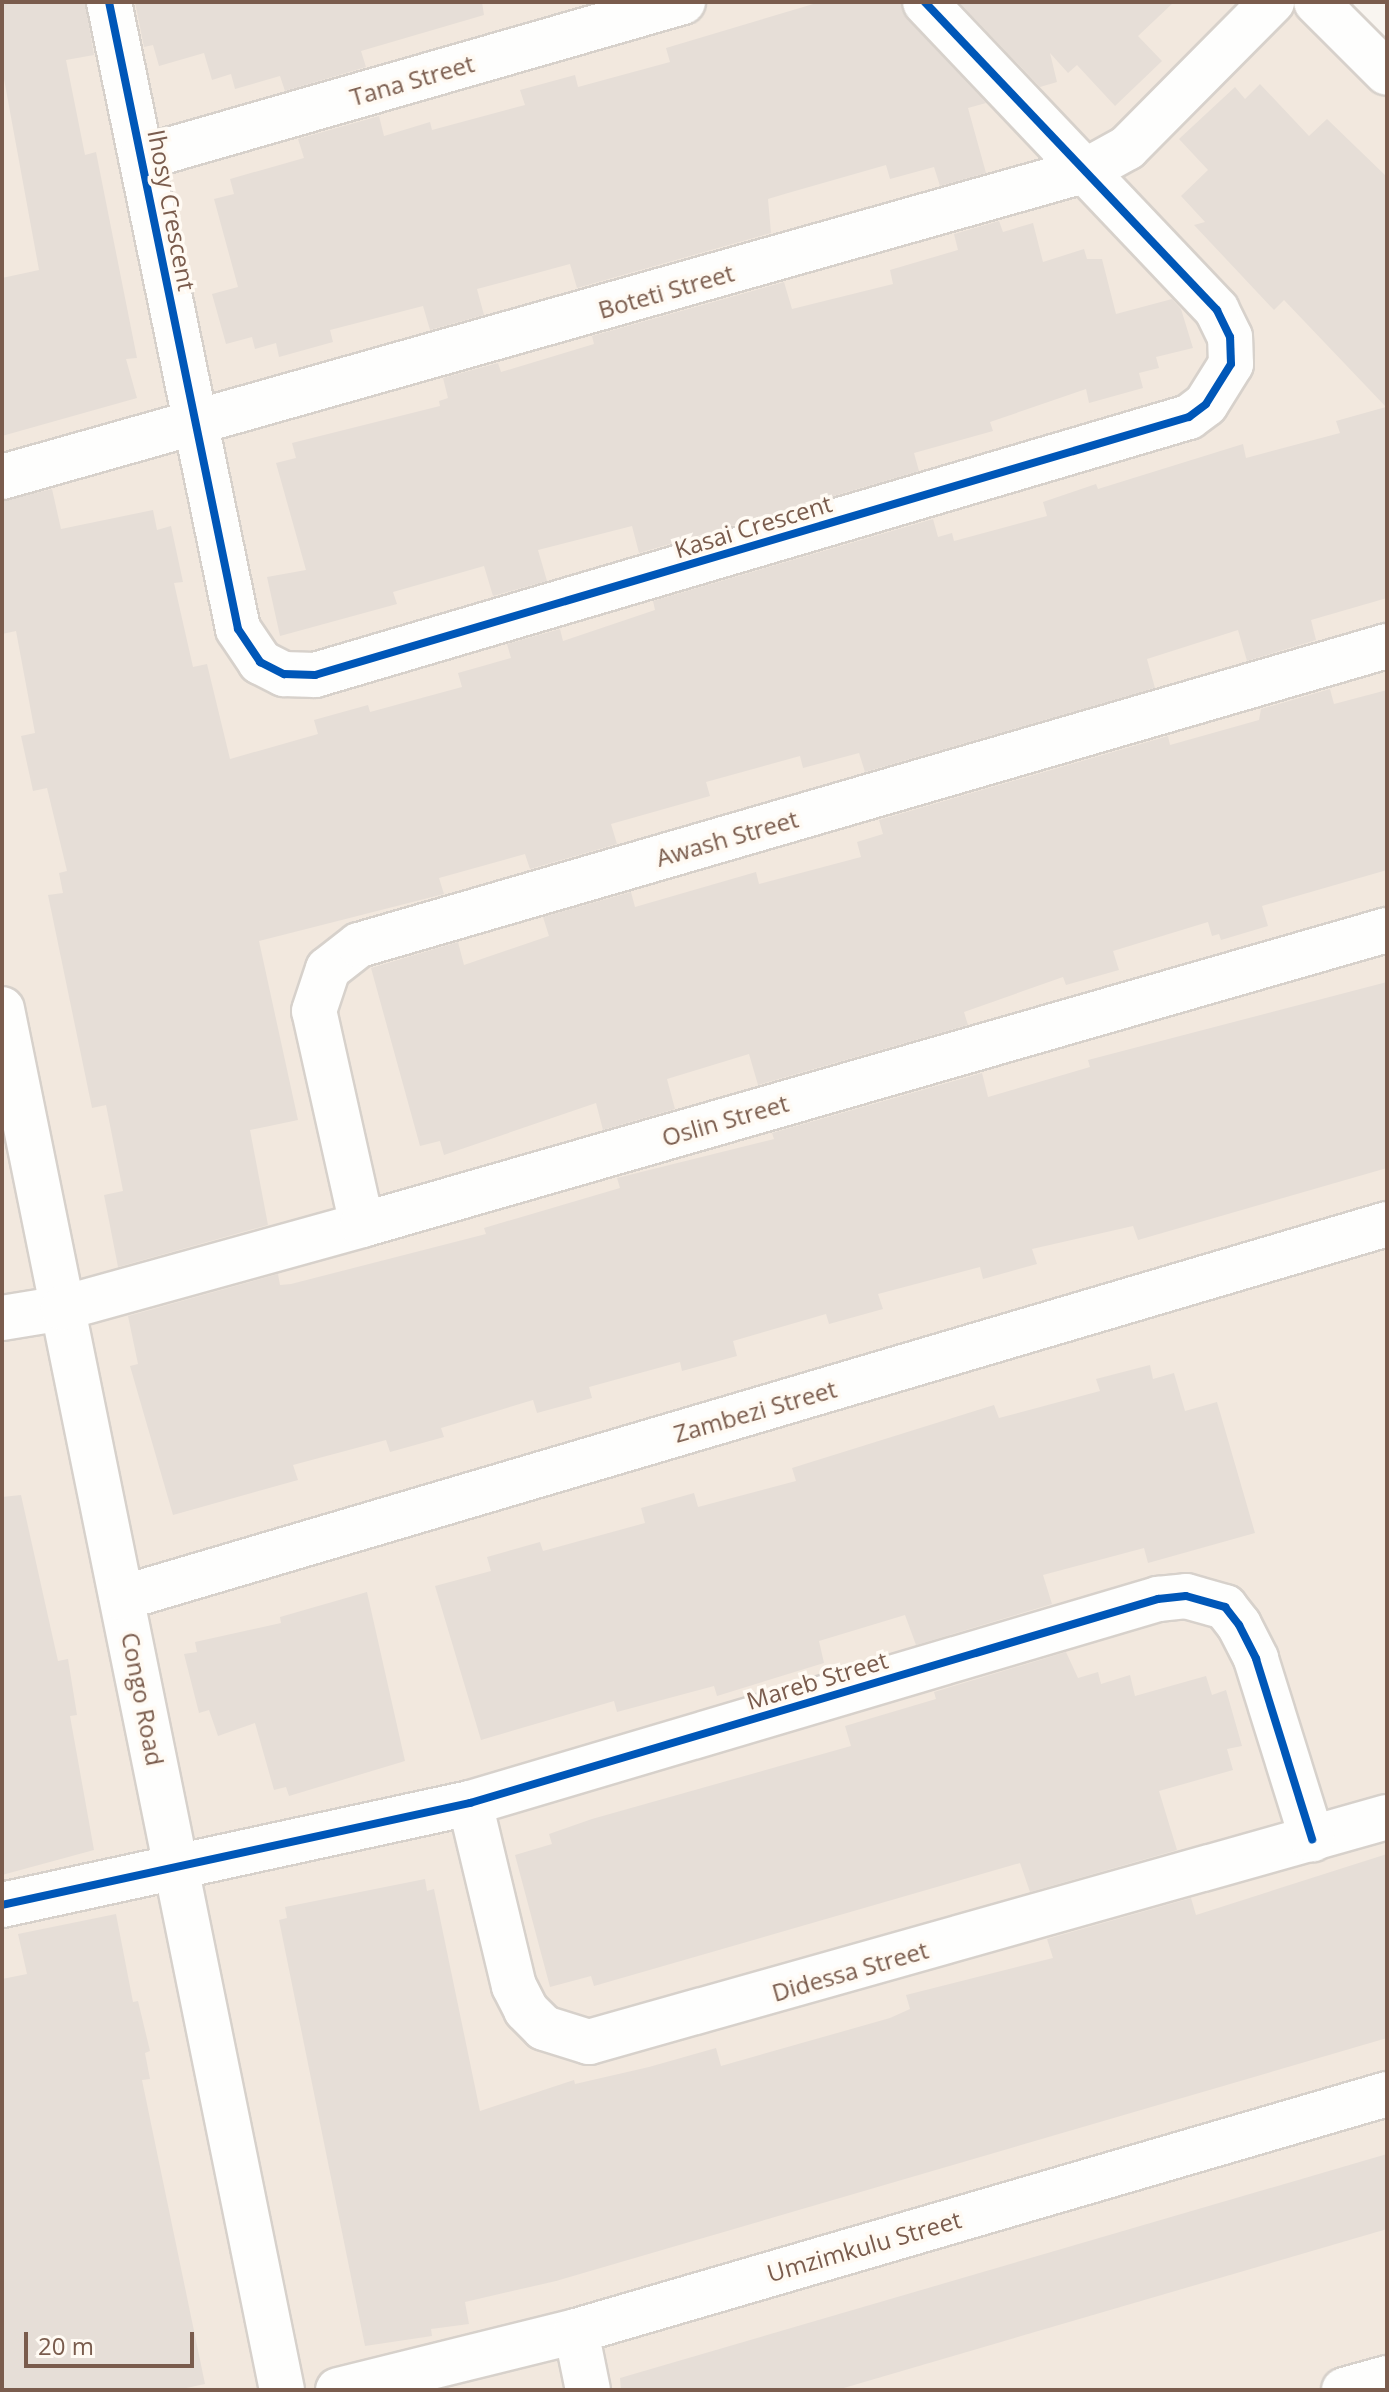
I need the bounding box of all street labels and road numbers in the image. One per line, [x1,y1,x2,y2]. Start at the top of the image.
street label: Tana Street [347,49,477,111]
street label: Ihosy Crescent [142,127,202,293]
street label: Boteti Street [595,258,737,324]
street label: Kasai Crescent [671,488,835,564]
street label: Awash Street [653,804,801,872]
street label: Oslin Street [658,1088,792,1152]
street label: Zambezi Street [670,1374,840,1448]
street label: Congo Road [116,1630,170,1768]
street label: Mareb Street [743,1645,891,1715]
street label: Didessa Street [769,1935,931,2007]
street label: Umzimkulu Street [764,2205,964,2287]

